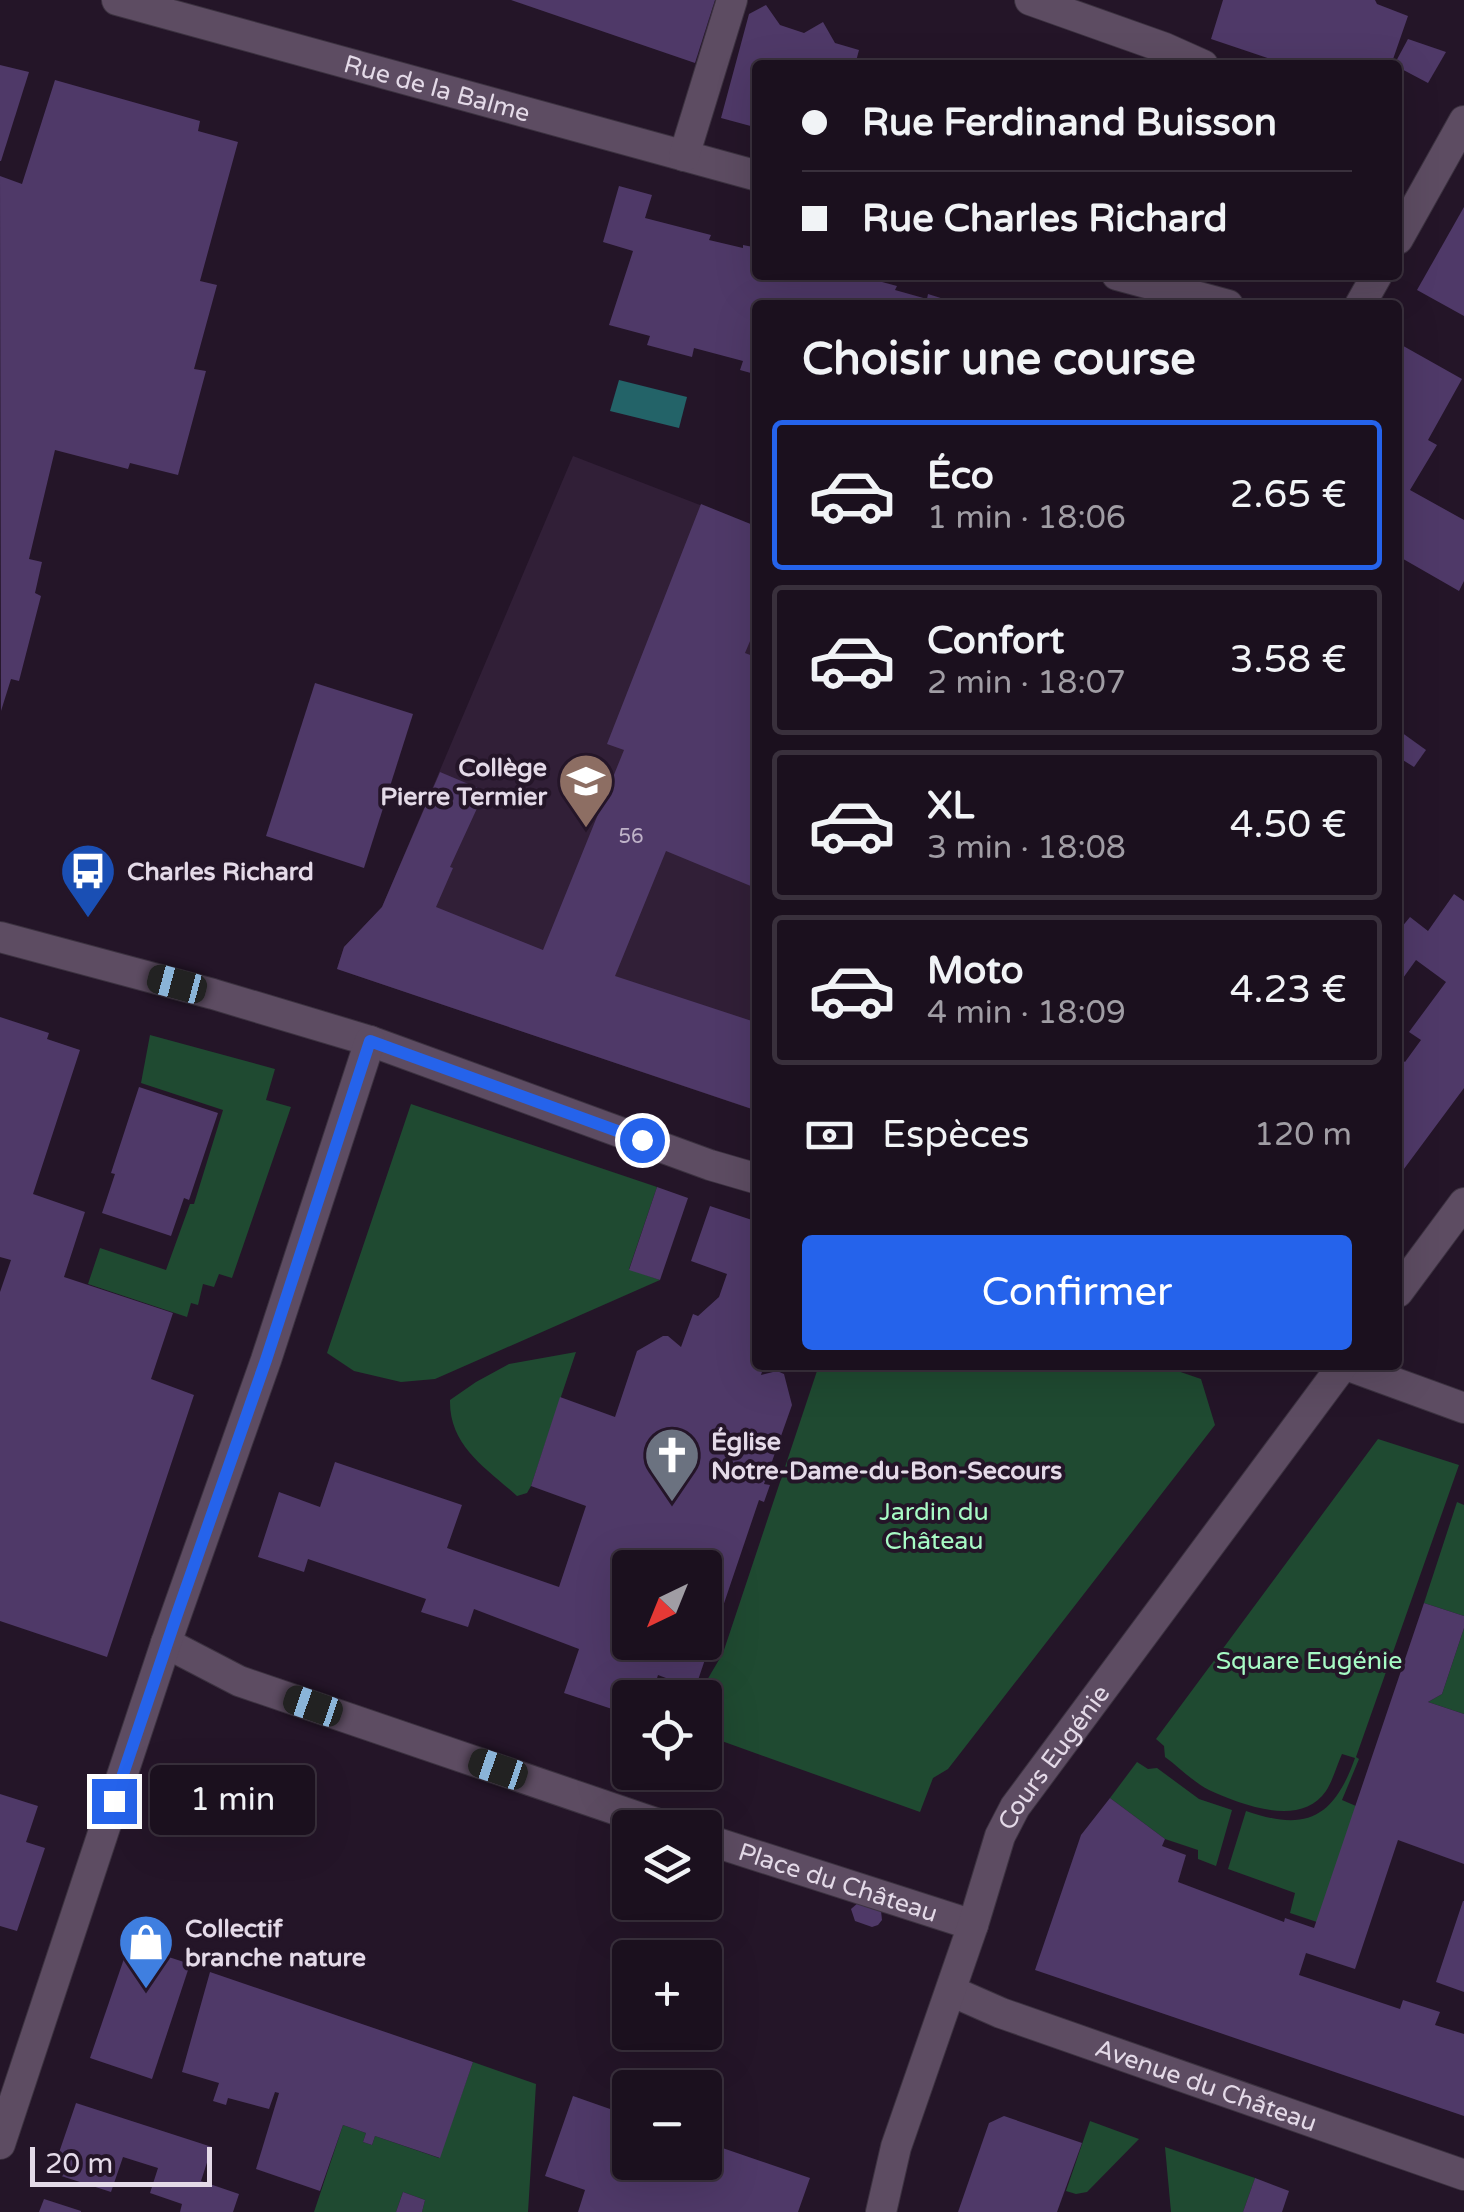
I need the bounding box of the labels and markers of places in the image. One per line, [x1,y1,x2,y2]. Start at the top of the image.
school or university icon: Collège Pierre Termier [556,751,616,830]
place label: Collège Pierre Termier [380,753,547,812]
bus stop icon: Charles Richard [58,841,118,920]
place label: Charles Richard [127,857,314,887]
church icon: Église Notre-Dame-du-Bon-Secours [642,1425,702,1504]
place label: Église Notre-Dame-du-Bon-Secours [711,1427,1062,1486]
shop icon: Collectif branche nature [116,1912,176,1991]
place label: Collectif branche nature [185,1914,366,1973]

